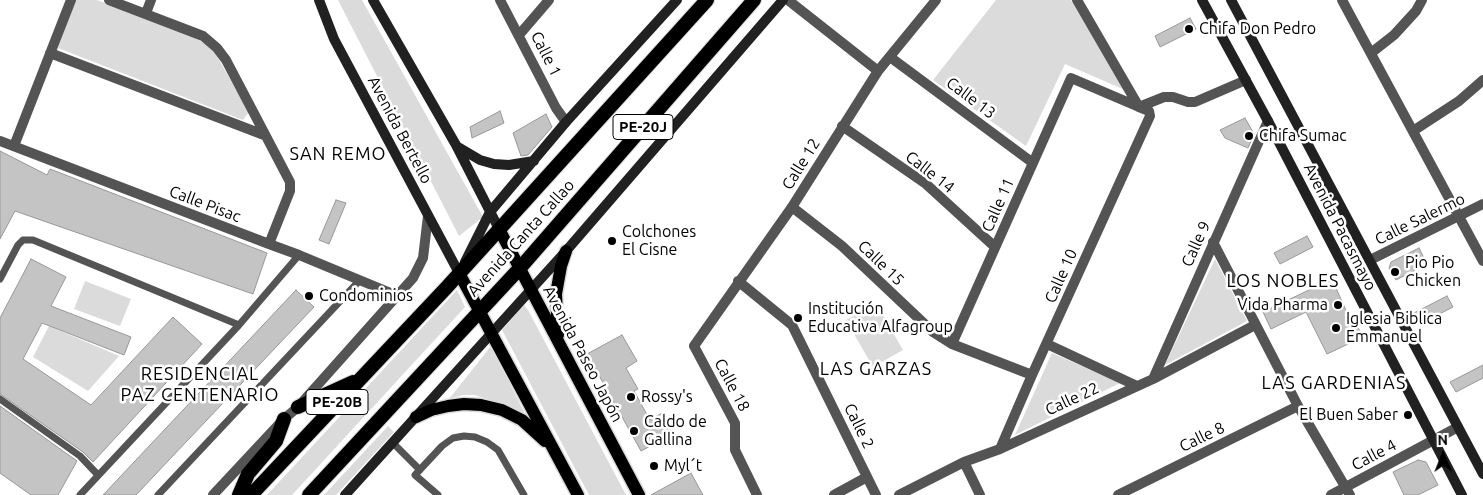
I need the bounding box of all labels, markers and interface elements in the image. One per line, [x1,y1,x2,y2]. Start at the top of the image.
place label: Chifa Don Pedro [1199,19,1316,39]
marker: Chifa Don Pedro [1183,23,1195,35]
street label: Calle 1 [527,28,565,80]
street label: Avenida Bertello [364,73,436,187]
street label: Calle 13 [942,73,1000,123]
road number: PE-20J [613,114,673,140]
place label: Chifa Sumac [1259,126,1347,146]
marker: Chifa Sumac [1243,130,1255,142]
street label: Calle 12 [778,135,824,193]
district label: SAN REMO [288,143,388,165]
street label: Calle 14 [902,147,958,197]
street label: Avenida Pacasmayo [1300,160,1380,294]
street label: Calle 11 [978,175,1018,235]
street label: Avenida Canta Callao [464,176,578,300]
street label: Calle Pisac [167,182,243,226]
street label: Calle Salermo [1372,189,1468,249]
street label: Calle 9 [1177,218,1215,270]
place label: Colchones El Cisne [622,222,696,260]
marker: Colchones El Cisne [606,235,618,247]
street label: Calle 15 [854,236,908,290]
street label: Calle 10 [1041,246,1081,306]
place label: Pio Pio Chicken [1405,253,1461,291]
marker: Pio Pio Chicken [1389,266,1401,278]
district label: LOS NOBLES [1225,270,1341,292]
street label: Avenida Paseo Japón [539,283,627,425]
place label: Condominios [319,286,413,306]
marker: Condominios [303,290,315,302]
place label: Vida Pharma [1237,295,1328,315]
place label: Institución Educativa Alfagroup [808,299,953,337]
marker: Vida Pharma [1332,299,1344,311]
place label: Iglesia Biblica Emmanuel [1346,309,1442,347]
marker: Institución Educativa Alfagroup [792,312,804,324]
marker: Iglesia Biblica Emmanuel [1330,322,1342,334]
street label: Calle 18 [710,355,754,415]
district label: LAS GARZAS [819,358,933,380]
district label: RESIDENCIAL PAZ CENTENARIO [119,363,281,406]
district label: LAS GARDENIAS [1260,372,1408,394]
street label: Calle 22 [1042,378,1102,420]
place label: Rossy's [641,387,693,407]
road number: PE-20B [306,390,368,414]
marker: Rossy's [625,391,637,403]
street label: Calle 2 [840,400,878,452]
place label: El Buen Saber [1299,405,1398,425]
marker: El Buen Saber [1402,409,1414,421]
place label: Caldo de Gallina [644,412,707,450]
street label: Calle 8 [1176,418,1228,456]
marker: Caldo de Gallina [628,425,640,437]
north arrow [1418,430,1468,480]
text: N [1437,432,1448,448]
street label: Calle 4 [1348,435,1400,475]
place label: Myl´t [664,456,702,476]
marker: Myl´t [648,460,660,472]

